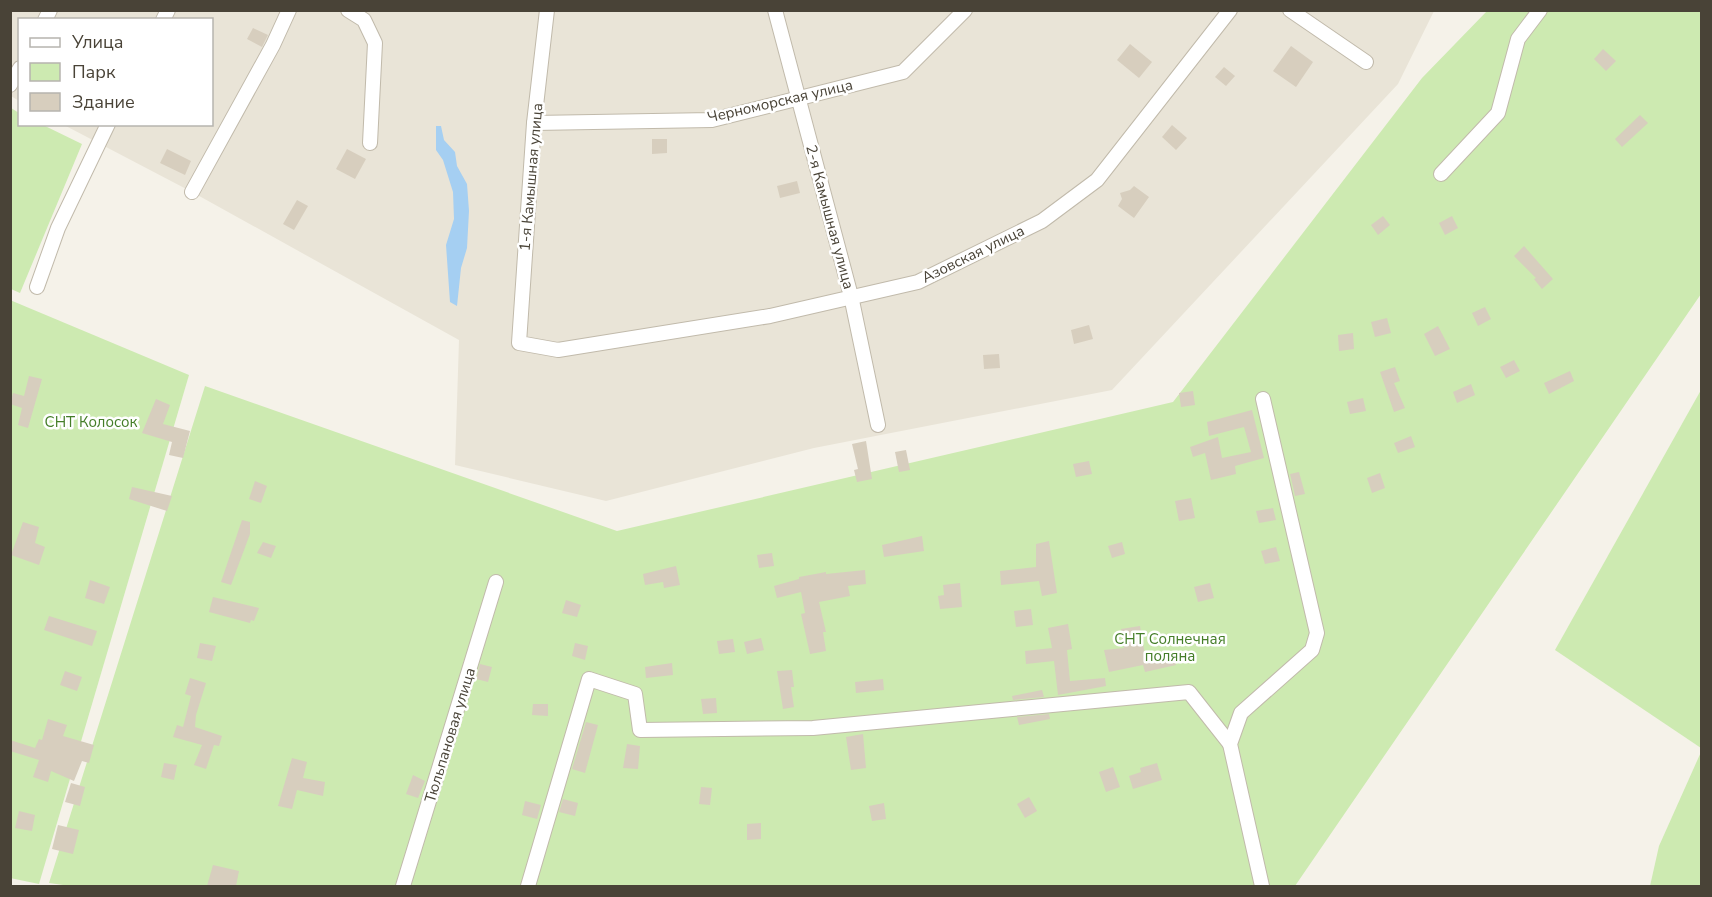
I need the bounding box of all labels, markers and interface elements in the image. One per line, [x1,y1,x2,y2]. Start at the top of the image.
legend [18,18,213,126]
text: Улица [71,30,123,54]
text: Парк [72,60,116,84]
street label: Черноморская улица [705,75,855,127]
text: Здание [72,90,135,114]
street label: 1-я Камышная улица [515,102,547,252]
street label: 2-я Камышная улица [801,143,859,291]
street label: Азовская улица [918,220,1028,288]
park label: СНТ Колосок [45,412,138,432]
park label: СНТ Солнечная поляна [1114,629,1226,666]
street label: Тюльпановая улица [420,665,480,805]

